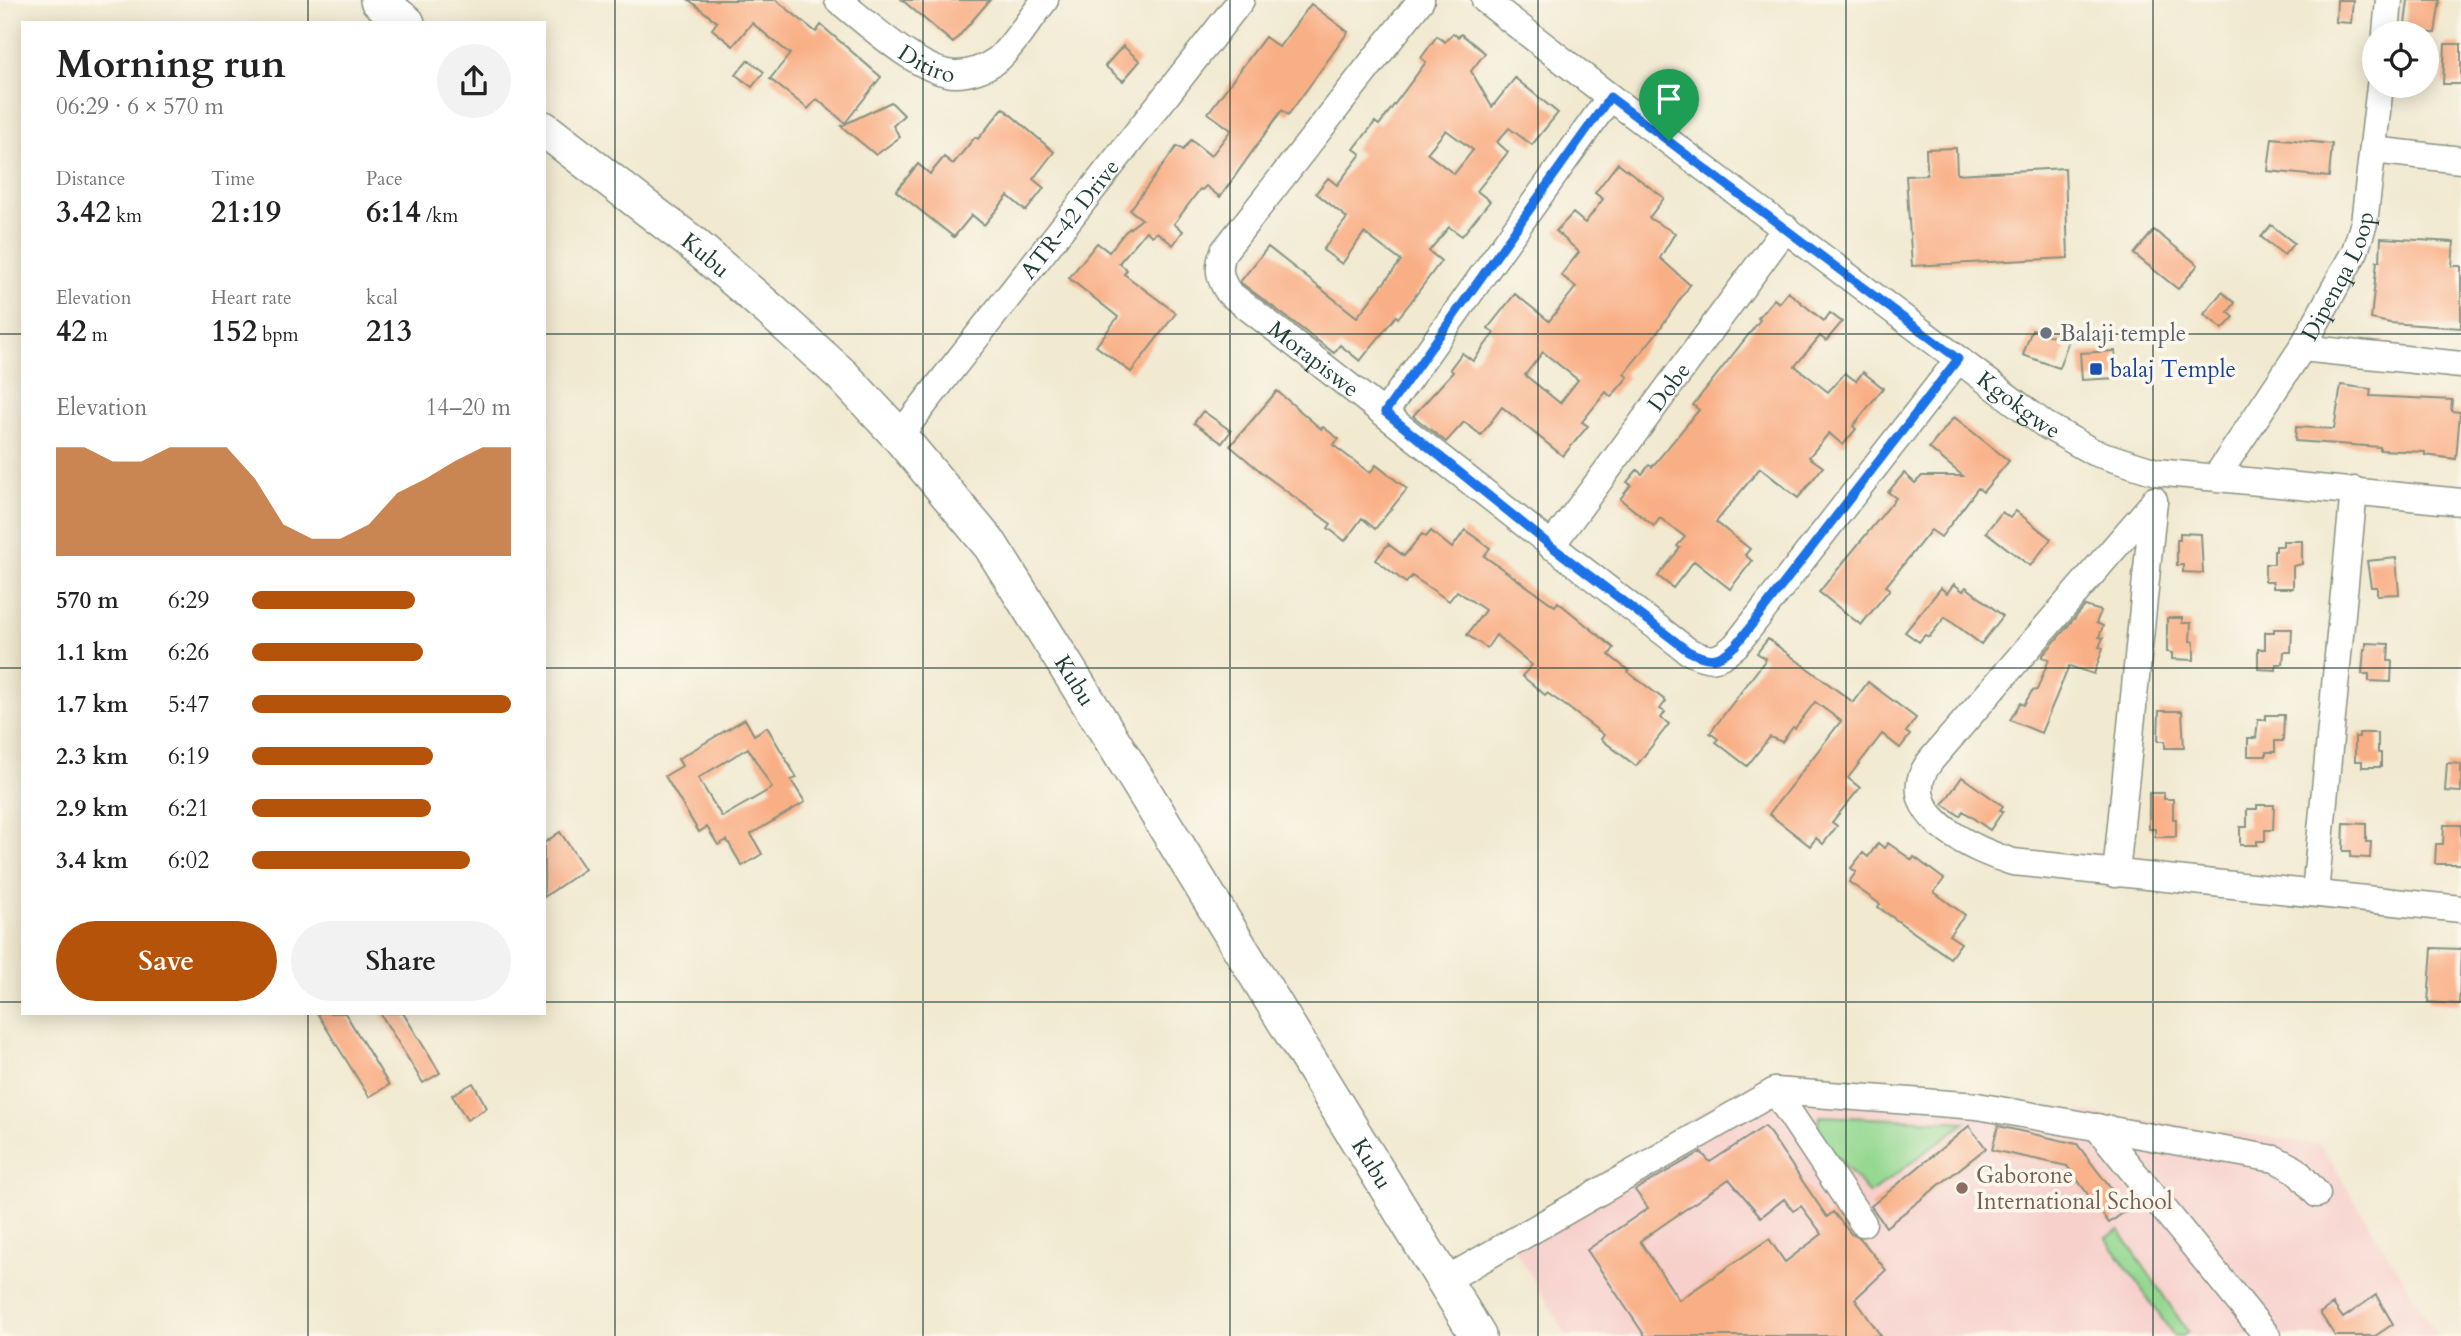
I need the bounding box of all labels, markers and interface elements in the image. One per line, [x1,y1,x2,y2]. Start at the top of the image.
map controls [2362,21,2439,98]
button: locate [2362,21,2439,98]
street label: Ditiro [892,37,957,90]
text: Morning run [56,39,286,91]
button: share [437,44,511,118]
pin [1639,69,1699,141]
icon: arrive [1650,80,1688,118]
text: 06:29 · 6 × 570 m [56,91,224,122]
street label: ATR-42 Drive [1013,153,1127,286]
text: Distance [56,166,125,192]
text: Time [211,166,255,192]
text: Pace [366,166,403,192]
text: 3.42 [56,192,111,233]
text: 21:19 [211,192,281,233]
text: 6:14 [366,192,421,233]
text: km [111,203,142,229]
text: /km [421,203,458,229]
street label: Dipenqa Loop [2294,210,2381,346]
street label: Kubu [675,226,736,285]
text: Elevation [56,285,131,311]
text: Heart rate [211,285,292,311]
text: kcal [366,285,398,311]
text: 42 [56,311,87,352]
text: 152 [211,311,257,352]
text: 213 [366,311,412,352]
street label: Morapiswe [1261,314,1366,404]
place label: Balaji temple [2060,318,2186,349]
text: m [87,322,108,348]
text: bpm [257,322,299,348]
marker: Balaji temple [2038,325,2054,341]
place label: balaj Temple [2110,354,2236,385]
street label: Dobe [1641,356,1698,418]
marker: balaj Temple [2088,361,2104,377]
street label: Kgokgwe [1971,364,2066,446]
text: Elevation [56,392,147,423]
text: 14–20 m [426,392,511,423]
text: 570 m [56,585,119,616]
text: 6:29 [168,585,209,616]
text: 1.1 km [56,637,128,668]
text: 6:26 [168,637,209,668]
street label: Kubu [1047,649,1102,712]
text: 1.7 km [56,689,128,720]
text: 5:47 [168,689,209,720]
text: 2.3 km [56,741,128,772]
text: 6:19 [168,741,209,772]
text: 2.9 km [56,793,128,824]
text: 6:21 [168,793,209,824]
text: 3.4 km [56,845,128,876]
text: 6:02 [168,845,209,876]
button: Save [56,921,277,1001]
button: Share [291,921,511,1001]
street label: Kubu [1344,1132,1399,1195]
place label: Gaborone International School [1976,1160,2173,1217]
marker: Gaborone International School [1954,1180,1970,1196]

